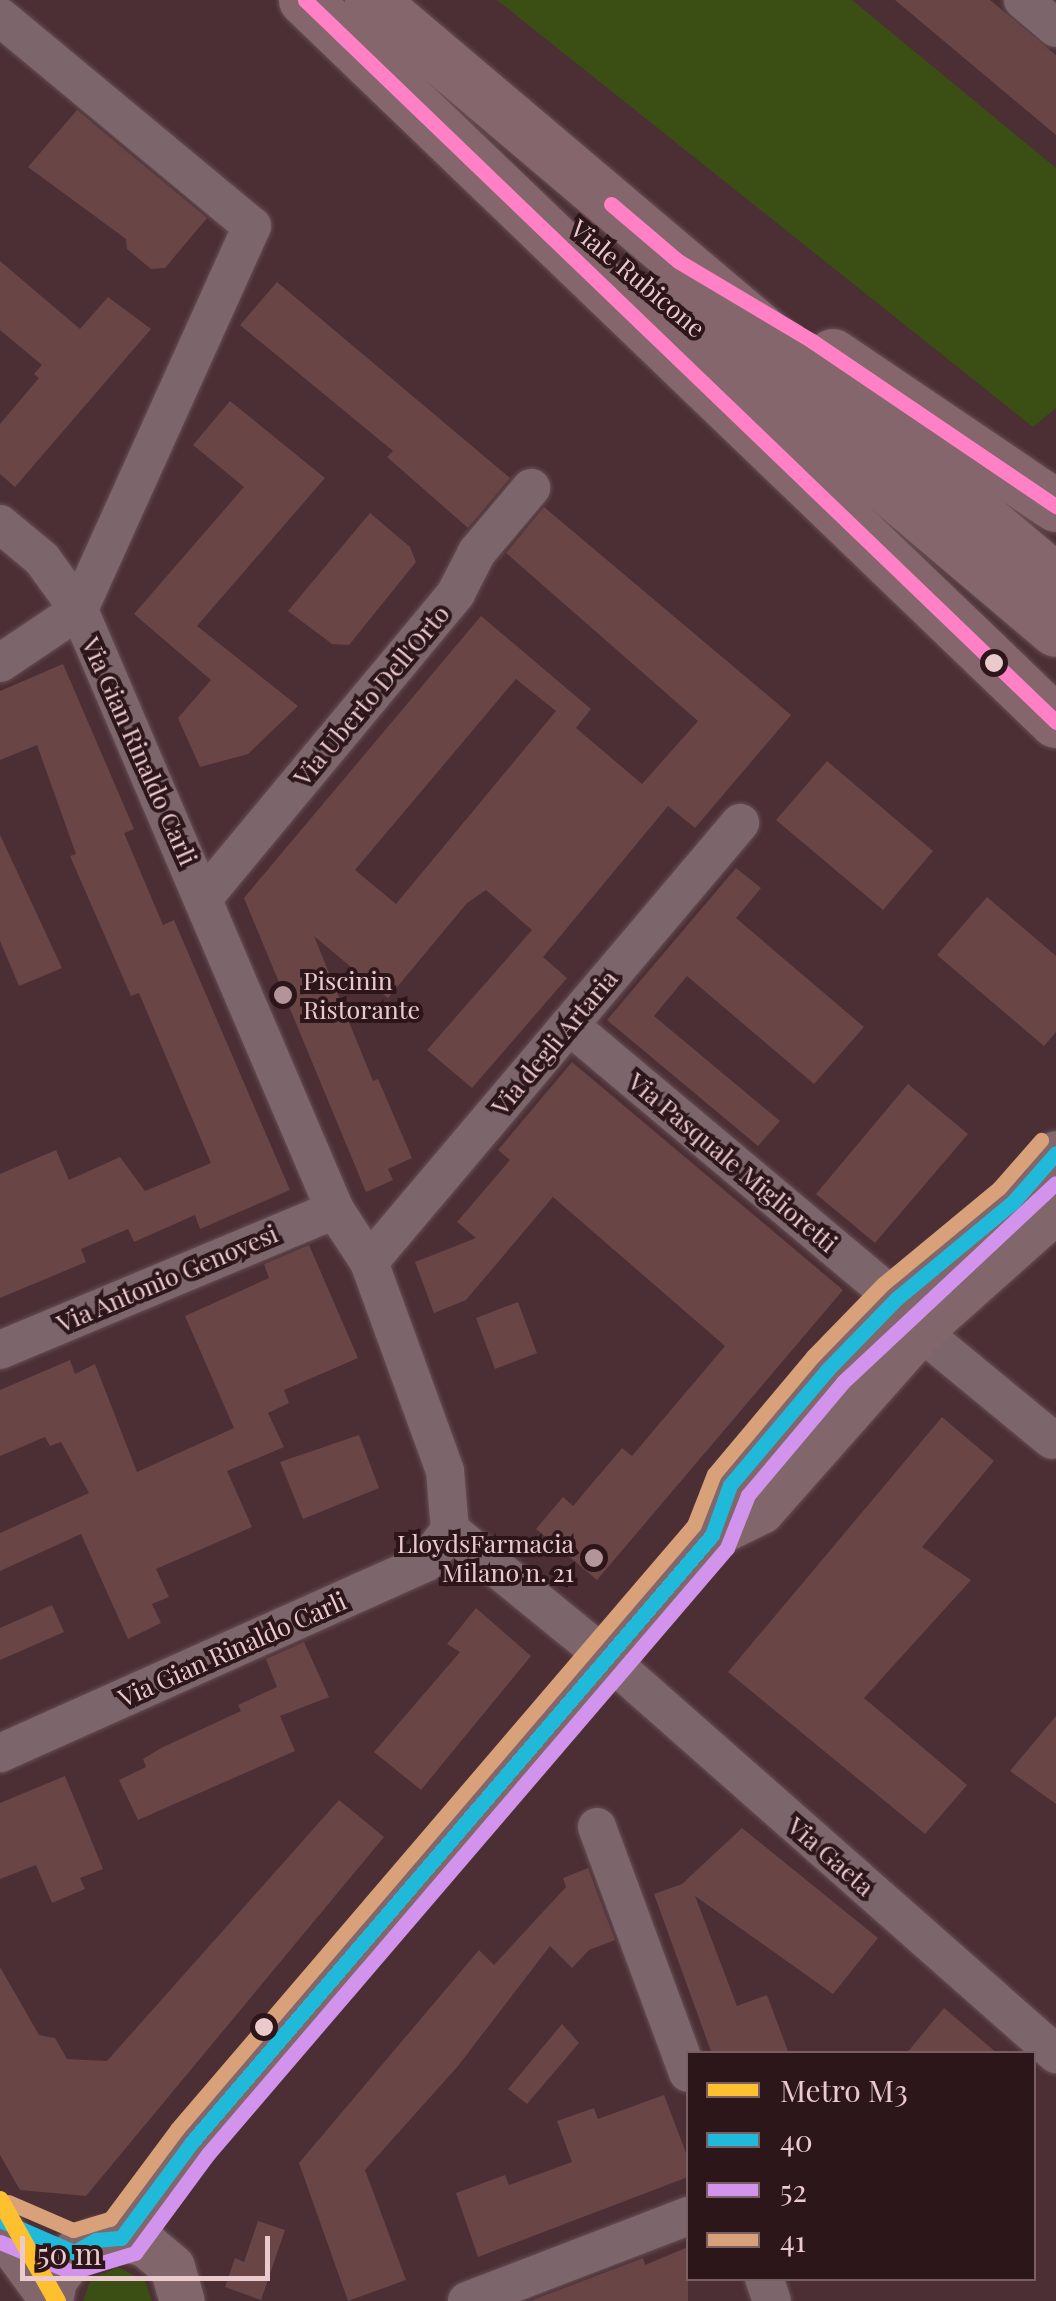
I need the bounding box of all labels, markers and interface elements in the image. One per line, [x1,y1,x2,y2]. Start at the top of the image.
street label: Viale Rubicone [565,213,711,343]
street label: Via Uberto Dell'Orto [287,599,455,791]
street label: Via Gian Rinaldo Carli [76,632,204,870]
unlabelled marker [984,653,1004,673]
street label: Via degli Artaria [484,963,624,1121]
place label: Piscinin Ristorante [303,966,420,1025]
marker: Piscinin Ristorante [272,984,294,1006]
street label: Via Pasquale Miglioretti [622,1066,844,1258]
street label: Via Antonio Genovesi [51,1218,283,1338]
place label: LloydsFarmacia Milano n. 21 [397,1529,574,1588]
marker: LloydsFarmacia Milano n. 21 [583,1547,605,1569]
street label: Via Gian Rinaldo Carli [113,1585,351,1713]
street label: Via Gaeta [782,1810,880,1902]
unlabelled marker [254,2017,274,2037]
legend [686,2051,1036,2281]
text: Metro M3 [780,2070,908,2110]
text: 40 [780,2120,813,2160]
text: 52 [780,2170,807,2210]
scale bar [25,2216,275,2278]
text: 41 [780,2220,806,2260]
text: 50 m [37,2233,102,2273]

